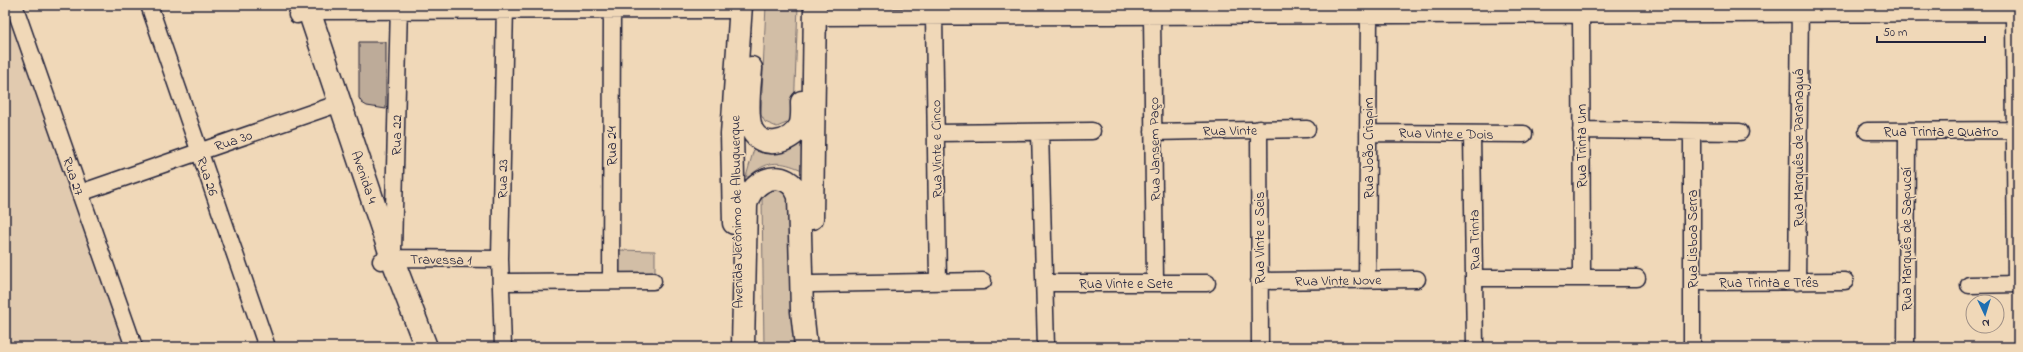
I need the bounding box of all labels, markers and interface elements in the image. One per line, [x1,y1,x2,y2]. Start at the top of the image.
scale bar [1877,18,1985,44]
text: 50 m [1883,24,1907,42]
street label: Rua Marquês de Paranaguá [1789,69,1811,227]
street label: Rua Jansem Paço [1144,97,1167,201]
street label: Rua João Crispim [1359,97,1380,199]
street label: Rua Vinte e Cinco [926,100,949,198]
street label: Rua Trinta Um [1572,104,1593,188]
street label: Rua 22 [387,114,408,156]
street label: Avenida Jerônimo de Albuquerque [725,114,750,309]
street label: Rua Vinte [1203,121,1258,142]
street label: Rua Trinta e Quatro [1884,122,1998,143]
street label: Rua Vinte e Dois [1398,123,1494,146]
street label: Rua 30 [212,125,255,158]
street label: Rua 24 [602,126,623,166]
street label: Avenida 4 [345,148,383,207]
street label: Rua 27 [56,154,89,199]
street label: Rua 26 [190,154,223,199]
street label: Rua 23 [493,159,514,199]
street label: Rua Marquês de Sapucaí [1897,167,1918,311]
street label: Rua Lisboa Serra [1683,190,1704,288]
street label: Rua Vinte e Seis [1250,192,1271,284]
street label: Rua Trinta [1464,209,1487,271]
street label: Travessa 1 [410,249,473,272]
street label: Rua Vinte Nove [1294,270,1382,293]
street label: Rua Trinta e Três [1719,273,1819,294]
street label: Rua Vinte e Sete [1079,274,1174,295]
north arrow [1965,294,2005,334]
text: N [1981,315,1990,331]

